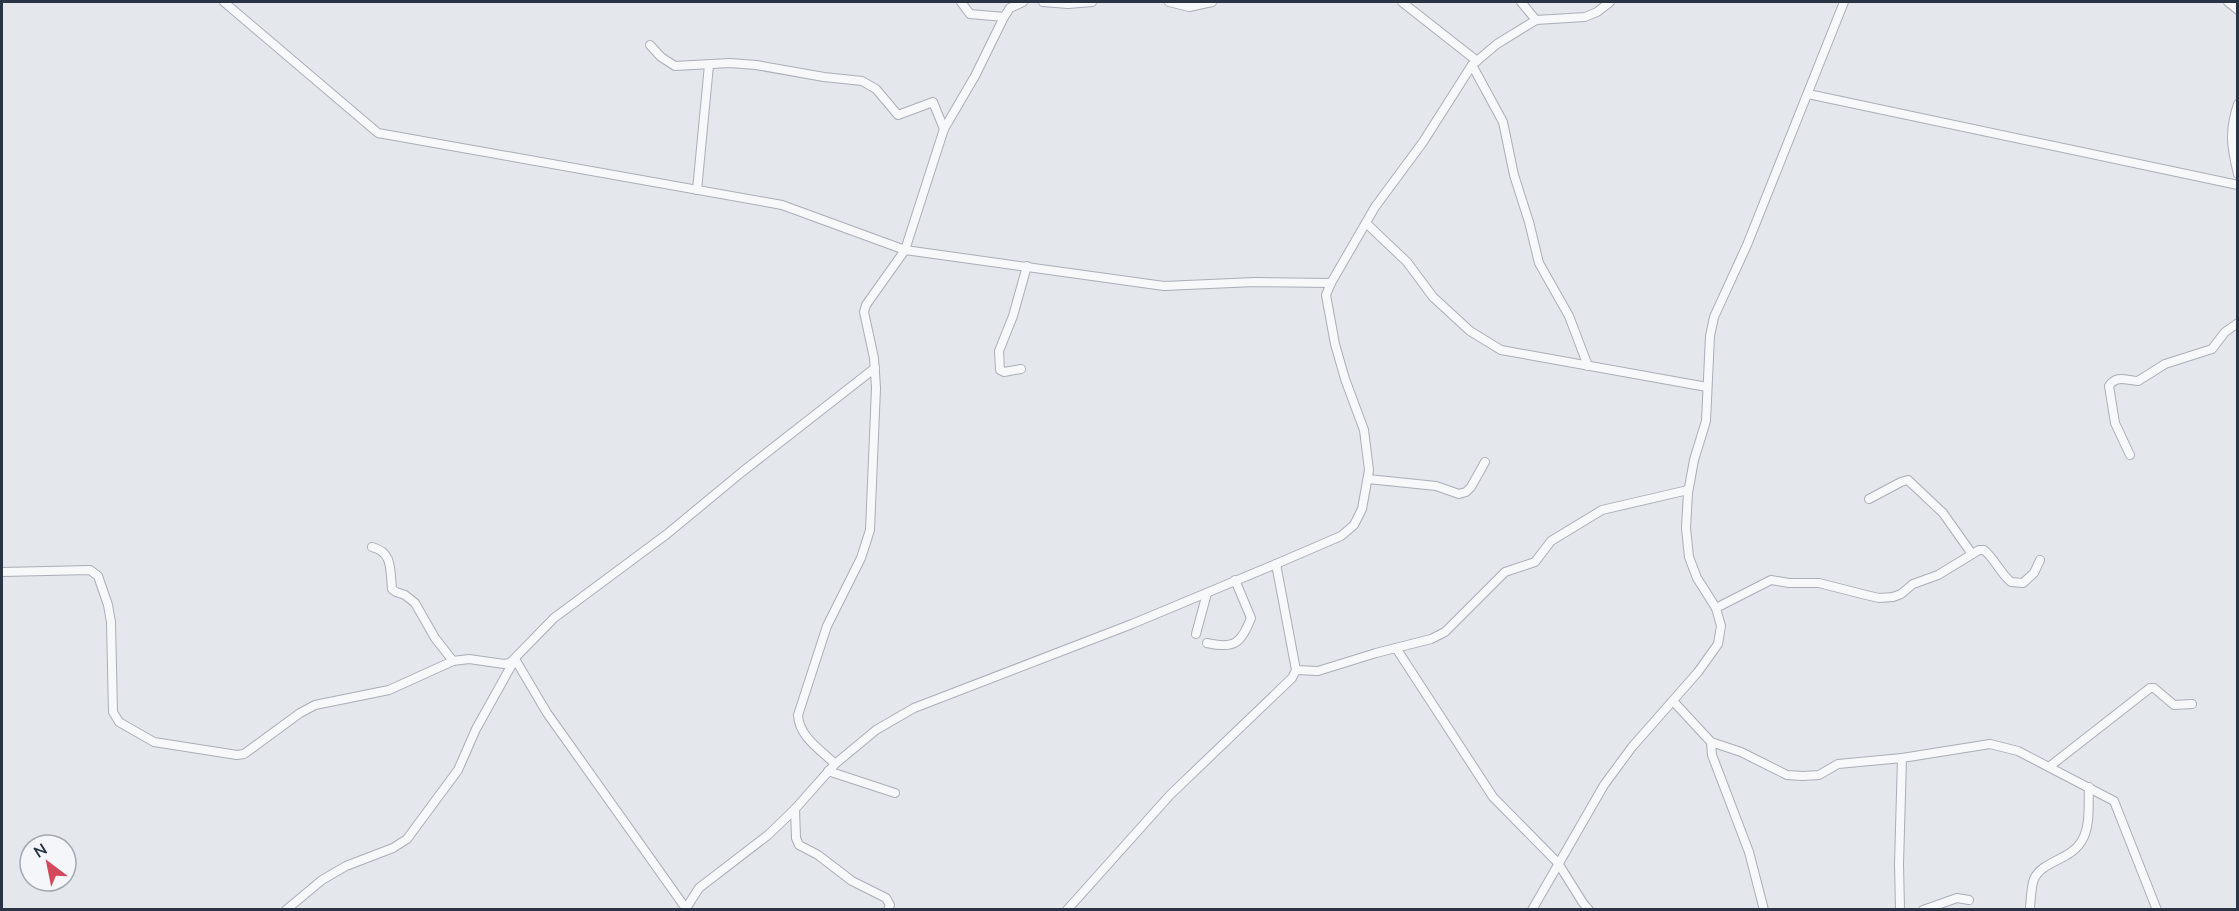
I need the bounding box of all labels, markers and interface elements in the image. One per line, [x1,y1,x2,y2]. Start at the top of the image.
north arrow [18,833,78,893]
text: N [30,839,51,864]

